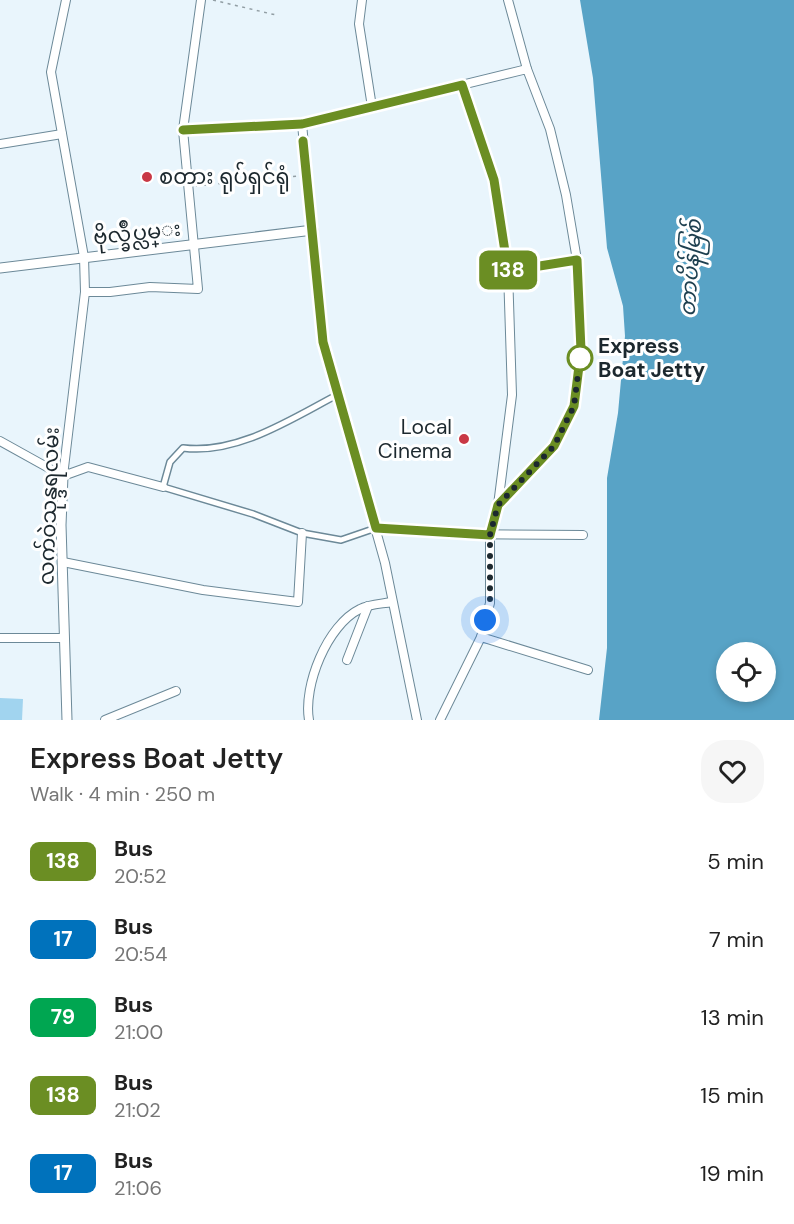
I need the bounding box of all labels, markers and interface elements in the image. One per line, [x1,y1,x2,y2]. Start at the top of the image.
place label: စတား ရုပ်ရှင်ရုံ [159,161,290,194]
marker: စတား ရုပ်ရှင်ရုံ [140,170,154,184]
street label: ဗိုလ္ခ်ဳပ္လမ္း [92,212,183,255]
water label: တာပိန်မြစ် [672,217,712,318]
line badge: 138 [474,250,542,290]
text: 138 [491,256,525,284]
place label: Express Boat Jetty [598,332,705,384]
marker: Express Boat Jetty [567,345,593,371]
place label: Local Cinema [378,413,452,465]
street label: လက်ဝဲသုန္ဒရလမ်း [30,427,69,586]
marker: Local Cinema [457,432,471,446]
your location [470,605,500,635]
map controls [716,642,776,702]
button: locate [716,642,776,702]
text: Express Boat Jetty [30,740,283,777]
button: heart [701,740,764,803]
text: Walk · 4 min · 250 m [30,781,215,807]
text: Bus [114,834,153,863]
text: 138 [46,847,80,875]
text: 5 min [707,847,764,876]
text: 20:52 [114,863,166,889]
text: Bus [114,912,153,941]
text: 17 [54,925,72,953]
text: 7 min [709,925,764,954]
text: 20:54 [114,941,167,967]
text: Bus [114,990,153,1019]
text: 79 [51,1003,75,1031]
text: 13 min [701,1003,764,1032]
text: 21:00 [114,1019,163,1045]
text: Bus [114,1068,153,1097]
text: 138 [46,1081,80,1109]
text: 15 min [700,1081,764,1110]
text: 21:02 [114,1097,161,1123]
text: Bus [114,1146,153,1175]
text: 17 [54,1159,72,1187]
text: 19 min [700,1159,764,1188]
text: 21:06 [114,1175,162,1201]

